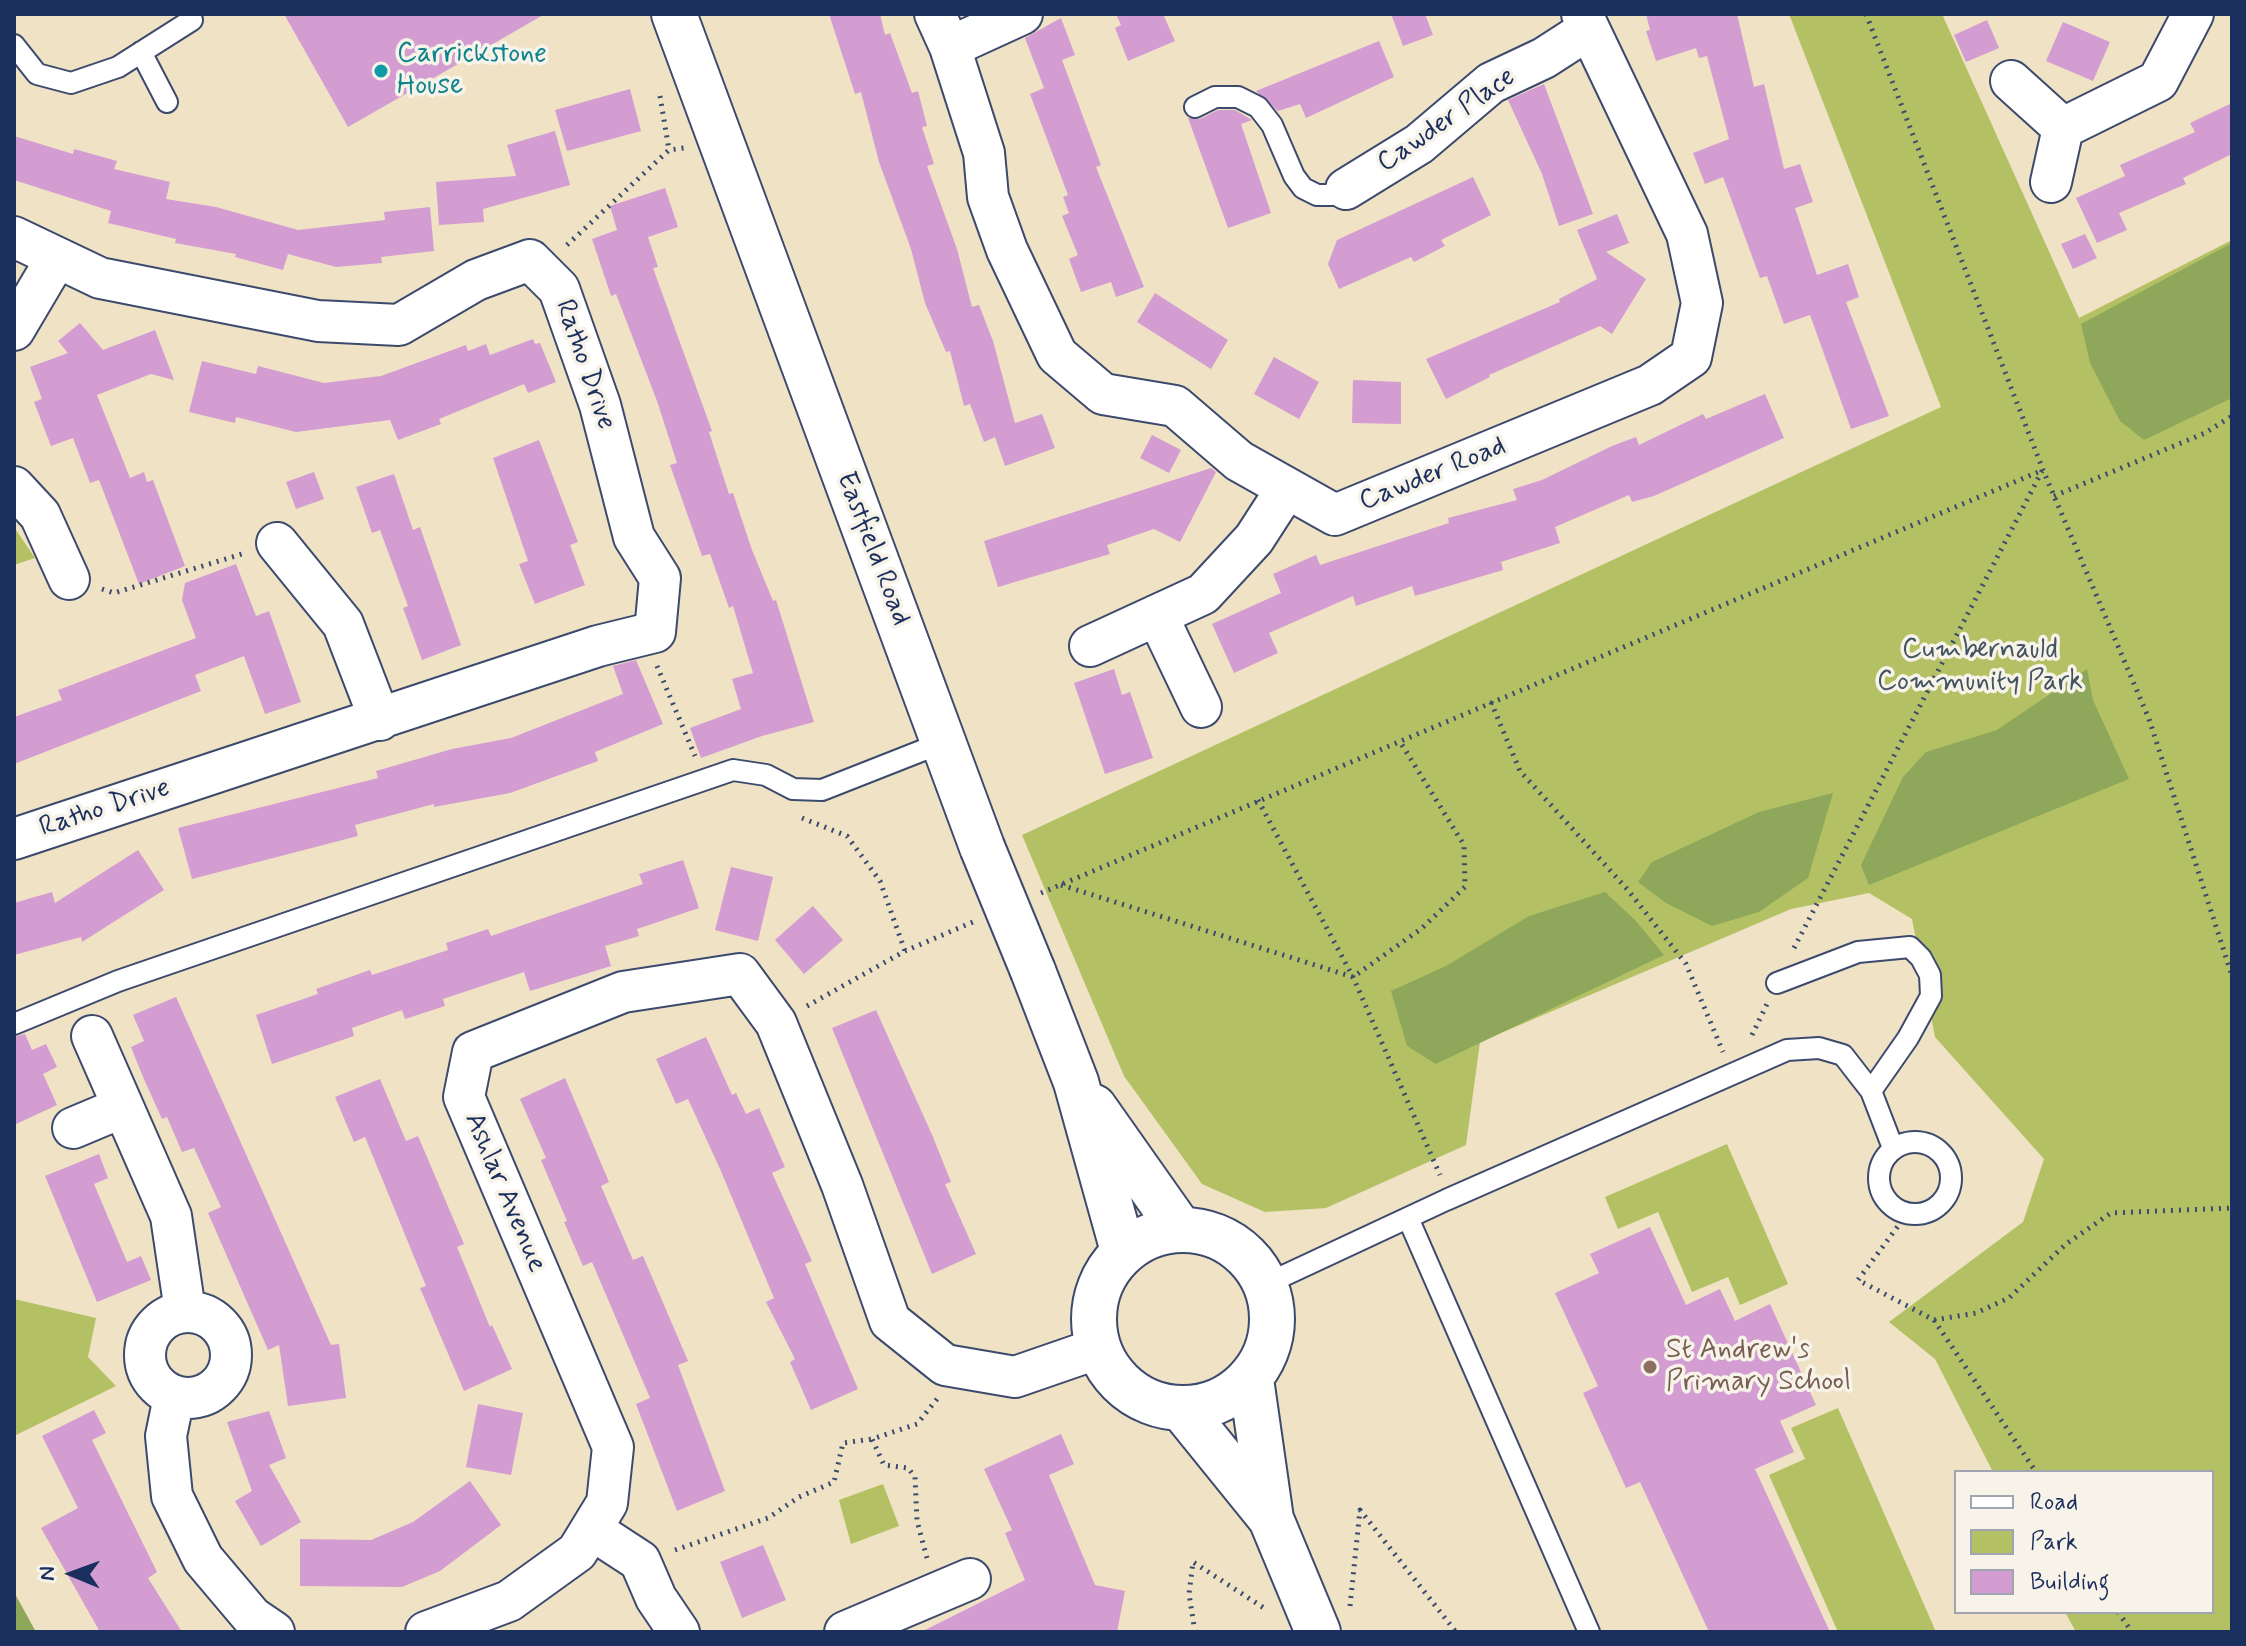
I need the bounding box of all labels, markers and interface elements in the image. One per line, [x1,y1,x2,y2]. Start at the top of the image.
place label: Carrickstone House [397,38,547,104]
street label: Cawder Place [1372,61,1522,181]
marker: Carrickstone House [372,62,390,80]
street label: Ratho Drive [546,296,622,434]
street label: Cawder Road [1355,430,1511,520]
street label: Eastfield Road [827,468,917,630]
park label: Cumbernauld Community Park [1877,634,2083,700]
street label: Ratho Drive [35,772,175,846]
street label: Ashlar Avenue [455,1108,553,1278]
place label: St Andrew's Primary School [1666,1334,1851,1400]
marker: St Andrew's Primary School [1641,1358,1659,1376]
legend [1954,1470,2214,1614]
text: Road [2030,1487,2078,1518]
text: Park [2030,1527,2078,1558]
north arrow [32,1534,112,1614]
text: N [34,1566,62,1581]
text: Building [2030,1567,2110,1598]

